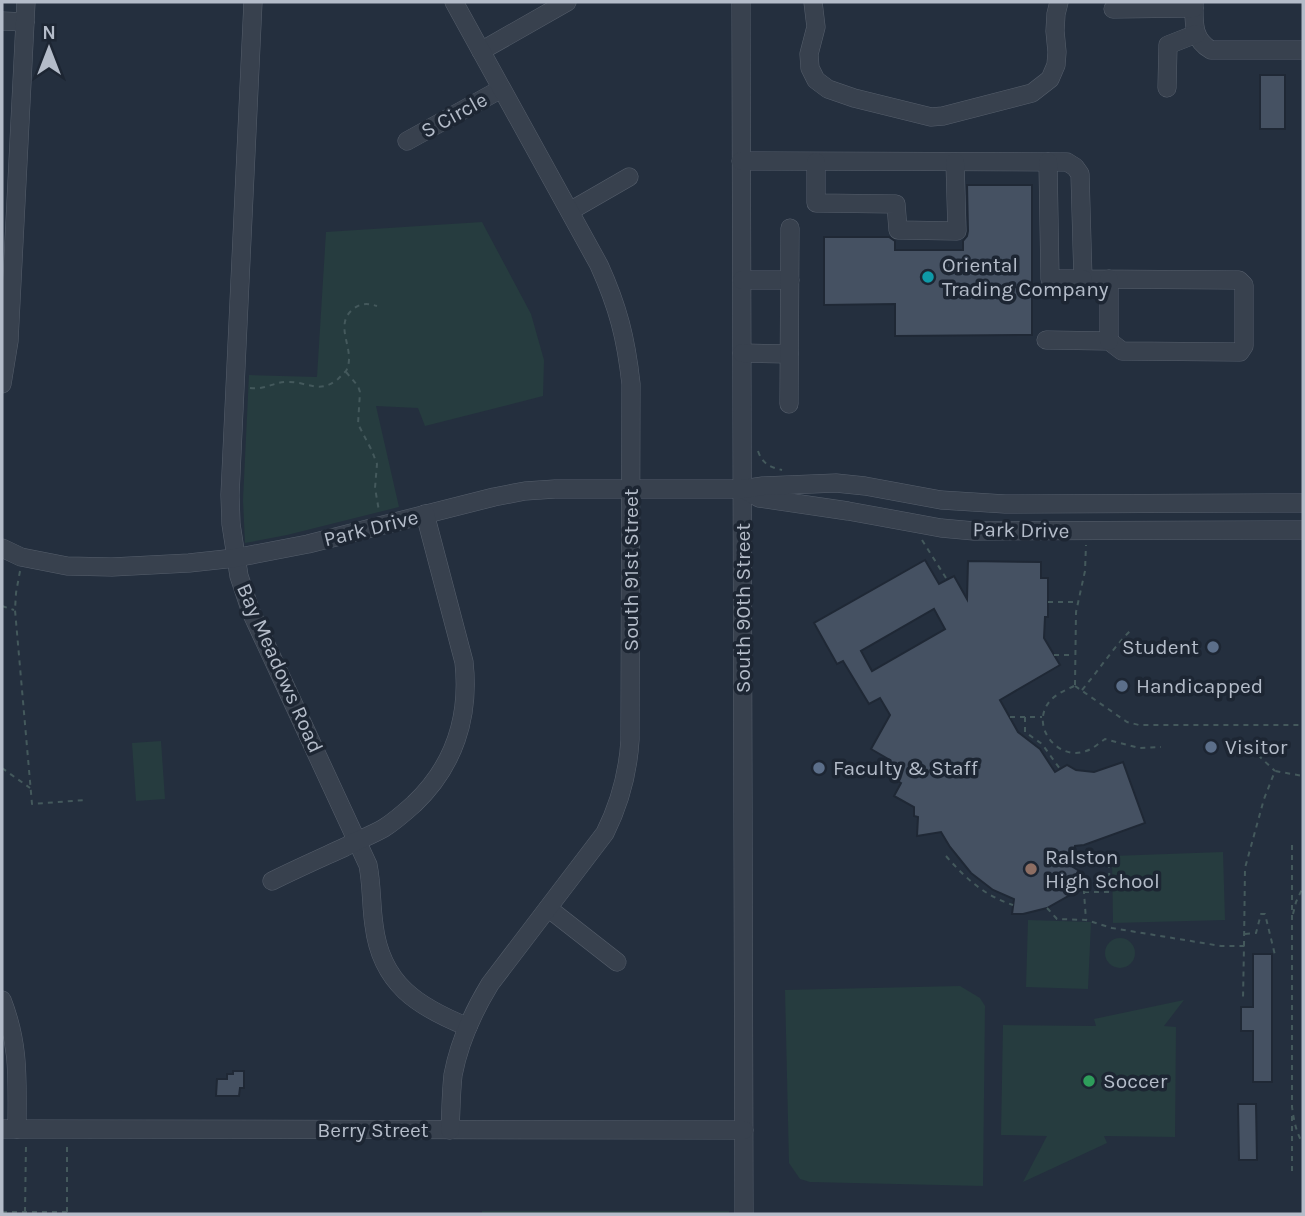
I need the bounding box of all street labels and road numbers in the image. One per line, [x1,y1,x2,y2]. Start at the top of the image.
street label: S Circle [417,87,491,143]
street label: South 91st Street [619,488,643,652]
street label: Park Drive [321,505,421,551]
street label: Park Drive [972,517,1070,543]
street label: South 90th Street [731,523,755,693]
street label: Bay Meadows Road [232,580,328,756]
street label: Berry Street [317,1118,429,1142]

